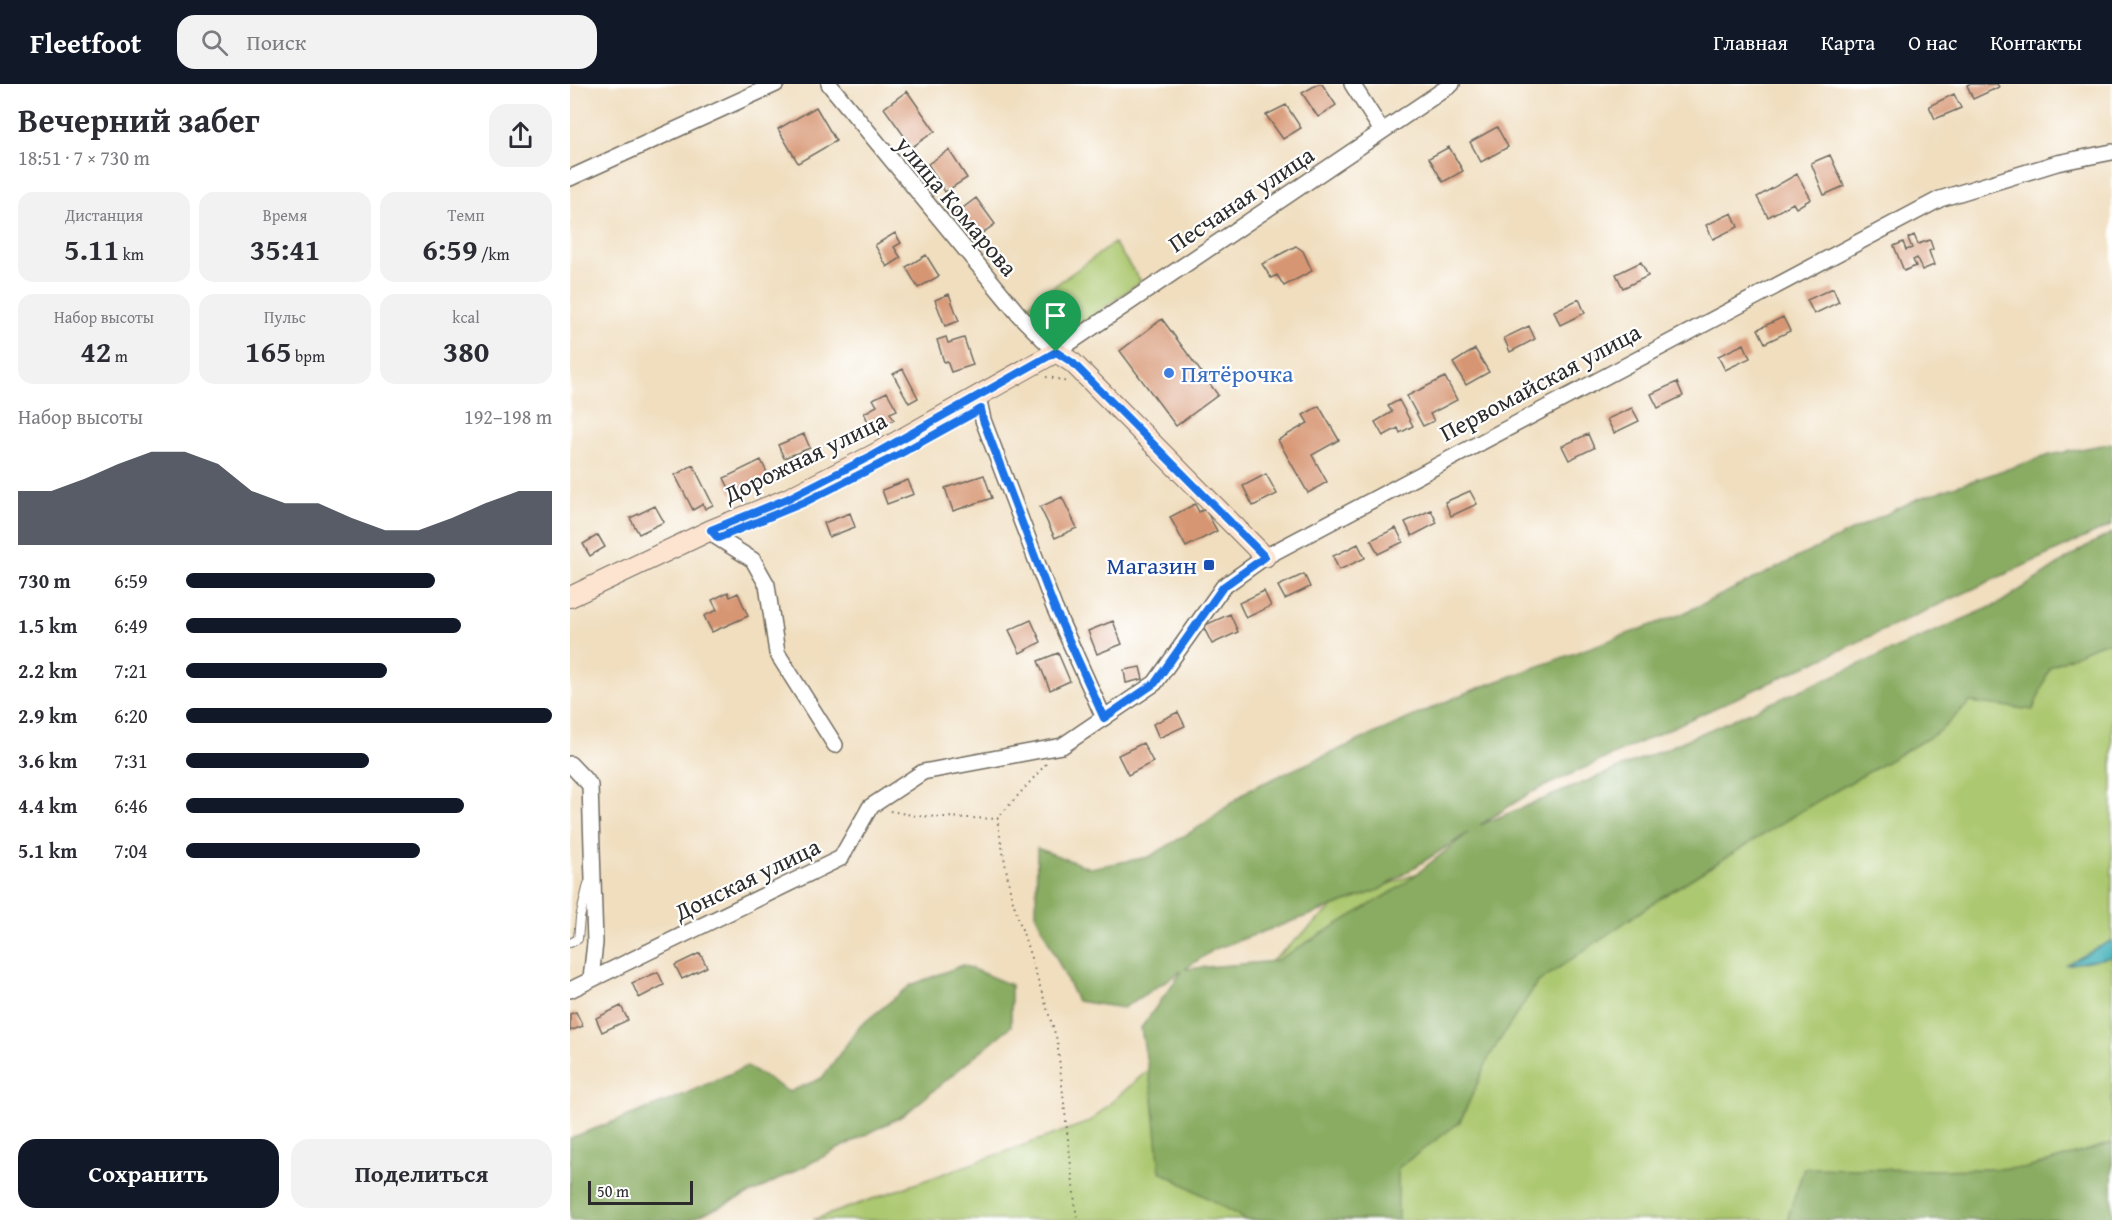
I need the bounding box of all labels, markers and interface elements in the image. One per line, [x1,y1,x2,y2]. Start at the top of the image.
search box [177,15,597,69]
text: Fleetfoot [30,22,141,63]
icon: search [198,26,231,59]
text: Поиск [246,26,306,58]
text: Главная [1713,27,1788,58]
text: Карта [1821,27,1875,58]
text: О нас [1908,27,1957,58]
text: Контакты [1990,27,2082,58]
text: Вечерний забег [18,96,260,144]
button: share [489,104,552,167]
street label: улица Комарова [887,127,1027,284]
street label: Песчаная улица [1161,137,1321,261]
text: 18:51 · 7 × 730 m [18,143,150,172]
text: Дистанция [65,203,143,227]
text: Время [263,203,307,227]
text: Темп [448,203,484,227]
text: 5.11 [64,227,119,271]
text: 35:41 [250,227,320,271]
text: 6:59 [422,227,477,271]
text: km [119,242,144,266]
text: /km [477,242,510,266]
pin [1030,290,1081,352]
icon: arrive [1039,299,1072,332]
text: Набор высоты [54,305,154,329]
text: Пульс [264,305,306,329]
text: kcal [452,305,480,329]
street label: Первомайская улица [1433,314,1647,450]
text: 42 [80,329,111,373]
text: 165 [245,329,292,373]
text: 380 [443,329,489,373]
text: m [111,344,128,368]
text: bpm [292,344,325,368]
place label: Пятёрочка [1181,356,1294,391]
marker: Пятёрочка [1162,366,1176,380]
text: Набор высоты [18,402,143,431]
text: 192–198 m [464,402,552,431]
street label: Дорожная улица [716,402,893,512]
place label: Магазин [1107,548,1197,583]
marker: Магазин [1202,558,1216,572]
text: 730 m [18,566,71,595]
text: 6:59 [114,566,148,595]
text: 1.5 km [18,611,77,640]
text: 6:49 [114,611,148,640]
text: 2.2 km [18,656,77,685]
text: 7:21 [114,656,148,685]
text: 2.9 km [18,701,77,730]
text: 6:20 [114,701,148,730]
text: 3.6 km [18,746,77,775]
text: 7:31 [114,746,148,775]
text: 4.4 km [18,791,77,820]
text: 6:46 [114,791,148,820]
street label: Донская улица [667,828,826,930]
text: 5.1 km [18,836,77,865]
text: 7:04 [114,836,148,865]
button: Сохранить [18,1139,279,1208]
button: Поделиться [291,1139,552,1208]
scale bar [588,1178,693,1206]
text: 50 m [597,1179,629,1203]

